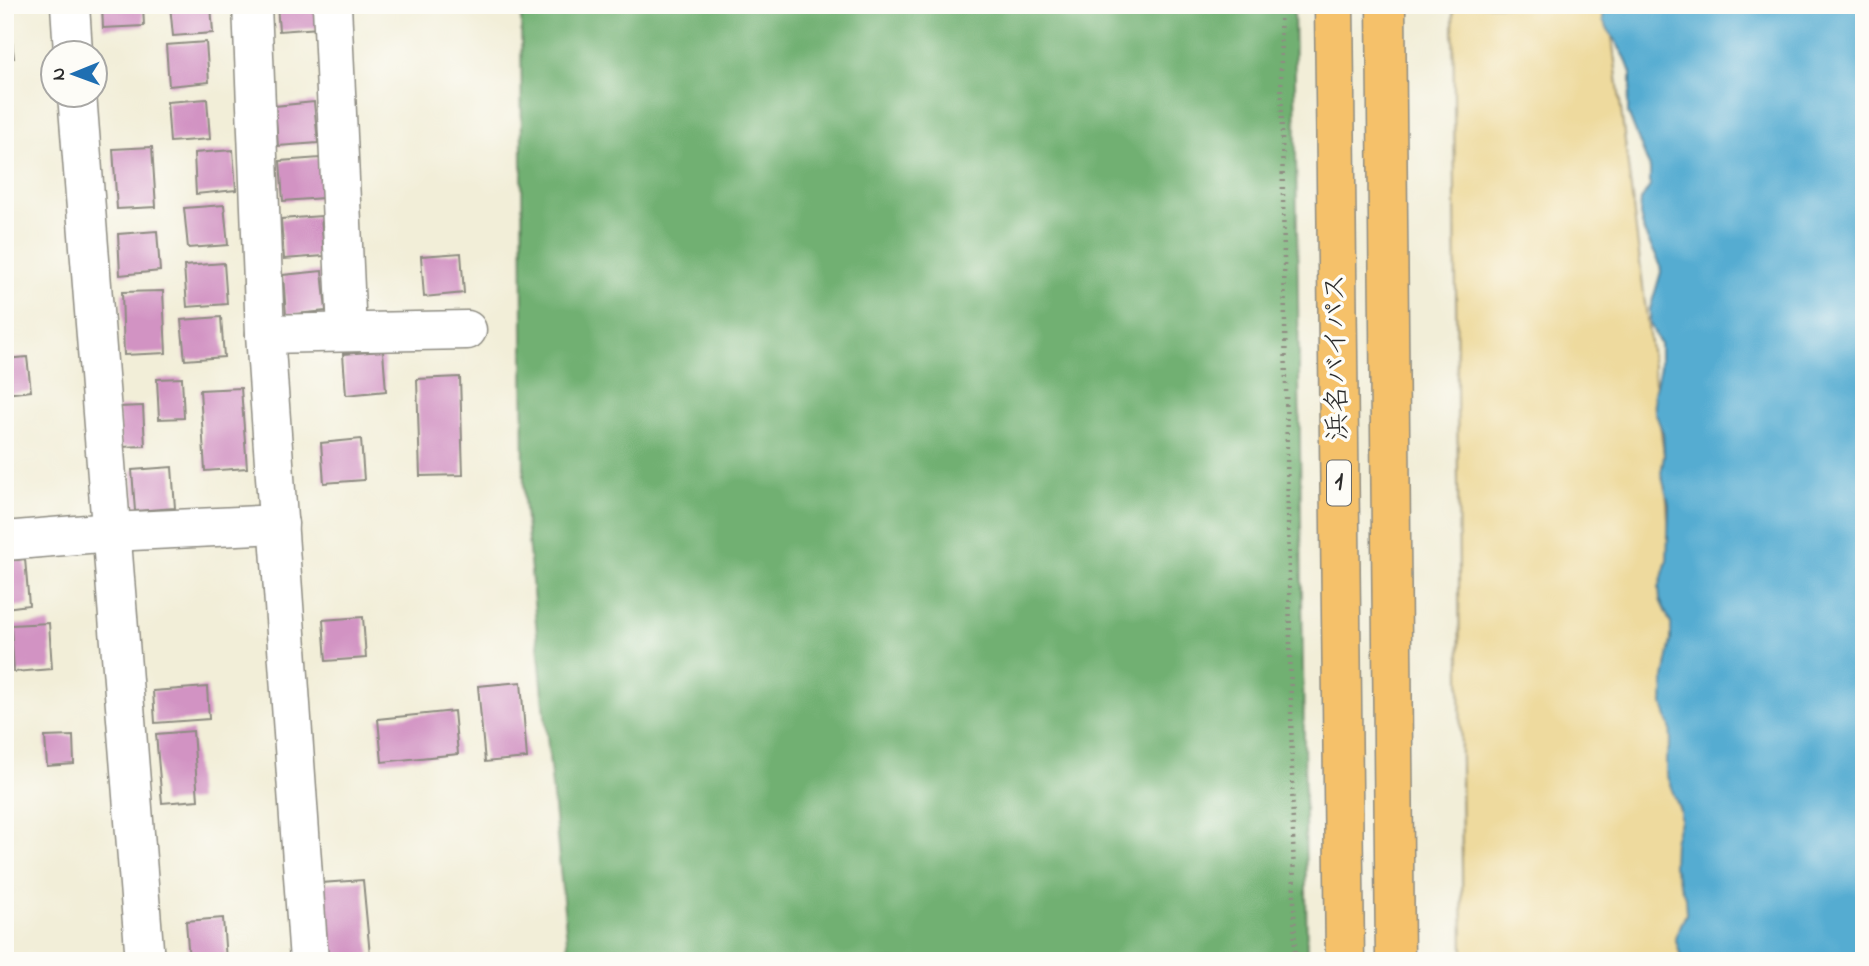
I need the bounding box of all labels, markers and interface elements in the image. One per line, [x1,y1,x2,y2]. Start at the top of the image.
north arrow [38,38,108,108]
text: N [46,67,73,81]
street label: 浜名バイパス [1316,273,1360,441]
road number: 1 [1327,461,1351,505]

